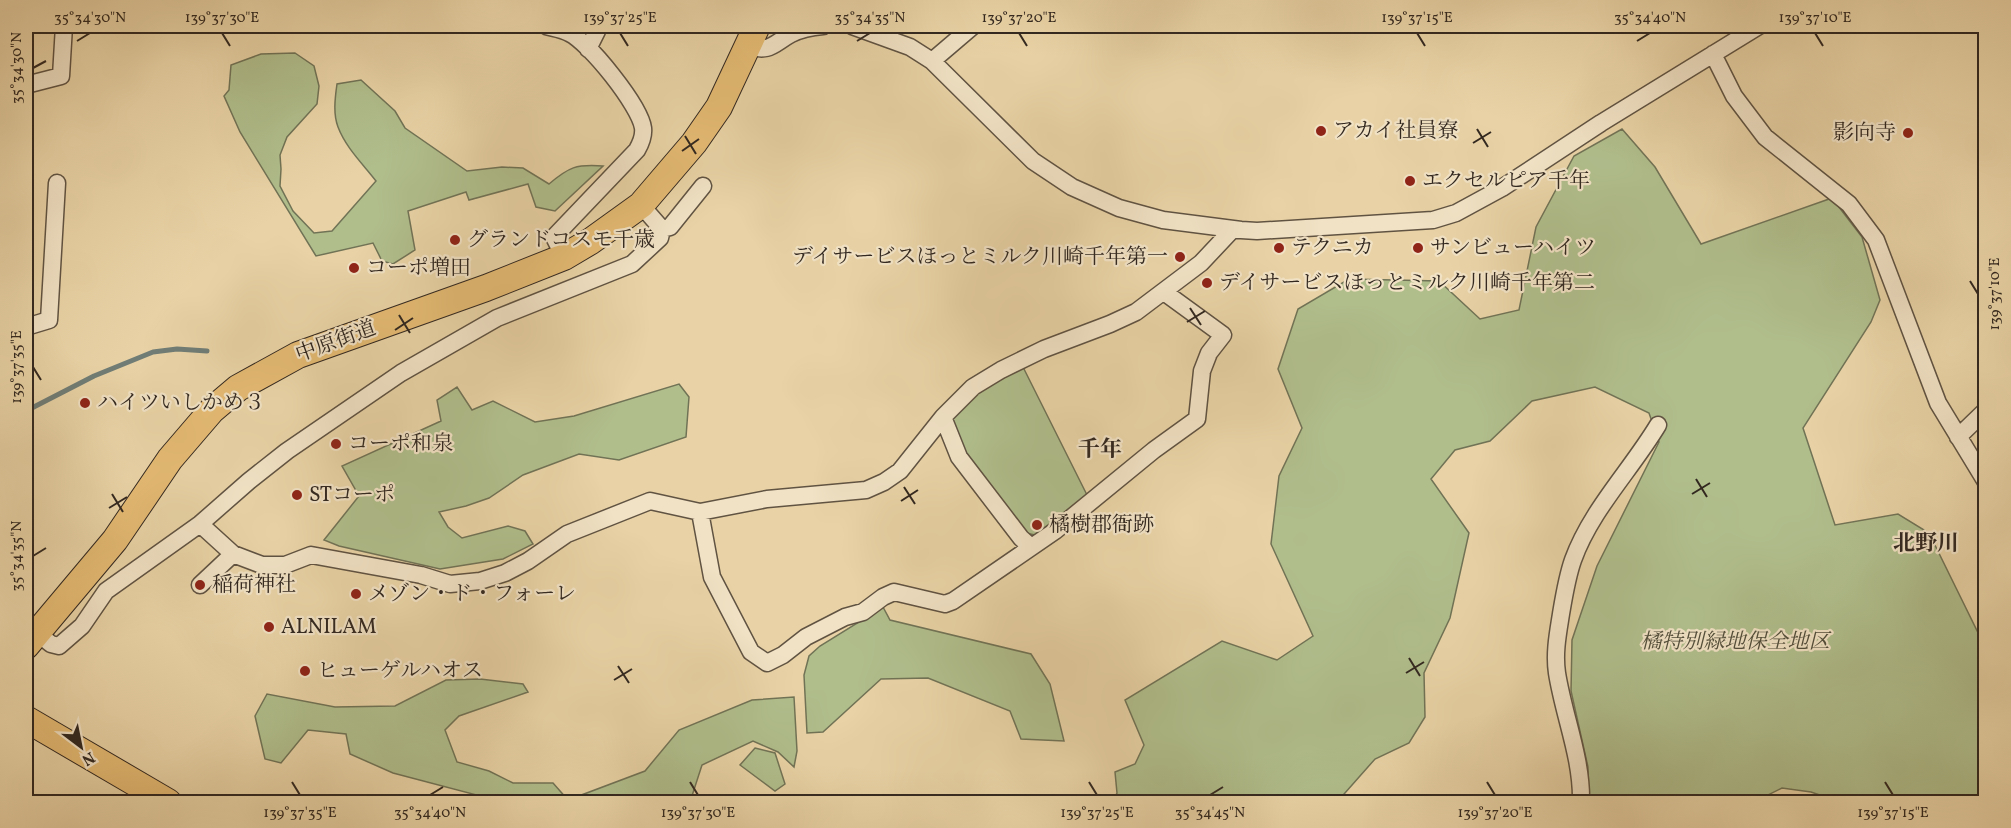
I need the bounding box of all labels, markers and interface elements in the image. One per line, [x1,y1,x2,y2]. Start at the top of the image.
text: 35°34'30"N [54,8,126,29]
text: 139°37'30"E [185,8,259,29]
text: 139°37'25"E [583,8,657,29]
text: 35°34'35"N [835,8,905,29]
text: 139°37'20"E [982,8,1056,29]
text: 139°37'15"E [1381,8,1453,29]
text: 35°34'40"N [1614,8,1686,29]
text: 139°37'10"E [1779,8,1851,29]
text: 35°34'30"N [7,32,28,104]
place label: アカイ社員寮 [1333,117,1458,146]
place label: 影向寺 [1833,119,1896,148]
marker: アカイ社員寮 [1314,124,1328,138]
marker: 影向寺 [1901,126,1915,140]
place label: エクセルピア千年 [1422,167,1590,196]
marker: エクセルピア千年 [1403,174,1417,188]
place label: グランドコスモ千歳 [467,226,655,255]
marker: グランドコスモ千歳 [448,233,462,247]
place label: テクニカ [1291,234,1374,263]
place label: サンビューハイツ [1430,234,1596,263]
marker: テクニカ [1272,241,1286,255]
marker: サンビューハイツ [1411,241,1425,255]
place label: デイサービスほっとミルク川崎千年第一 [792,243,1168,272]
marker: デイサービスほっとミルク川崎千年第一 [1173,250,1187,264]
place label: コーポ増田 [366,254,471,283]
text: 139°37'10"E [1985,258,2006,330]
marker: コーポ増田 [347,261,361,275]
place label: デイサービスほっとミルク川崎千年第二 [1219,269,1595,298]
marker: デイサービスほっとミルク川崎千年第二 [1200,276,1214,290]
street label: 中原街道 [292,314,380,370]
text: 139°37'35"E [7,330,28,404]
place label: ハイツいしかめ３ [97,389,265,418]
marker: ハイツいしかめ３ [78,396,92,410]
place label: コーポ和泉 [348,430,453,459]
district label: 千年 [1078,435,1122,466]
marker: コーポ和泉 [329,437,343,451]
place label: STコーポ [309,481,395,510]
marker: STコーポ [290,488,304,502]
place label: 橘樹郡衙跡 [1049,511,1154,540]
marker: 橘樹郡衙跡 [1030,518,1044,532]
text: 35°34'35"N [7,521,28,591]
district label: 北野川 [1893,529,1959,560]
place label: 稲荷神社 [212,571,296,600]
marker: 稲荷神社 [193,578,207,592]
place label: メゾン・ド・フォーレ [368,580,576,609]
marker: メゾン・ド・フォーレ [349,587,363,601]
place label: ALNILAM [281,613,377,642]
marker: ALNILAM [262,620,276,634]
park label: 橘特別緑地保全地区 [1641,628,1832,657]
place label: ヒューゲルハオス [317,657,483,686]
marker: ヒューゲルハオス [298,664,312,678]
north arrow [51,717,111,777]
text: N [77,746,99,771]
text: 139°37'35"E [263,803,337,824]
text: 35°34'40"N [394,803,466,824]
text: 139°37'30"E [661,803,735,824]
text: 139°37'25"E [1060,803,1134,824]
text: 35°34'45"N [1175,803,1245,824]
text: 139°37'20"E [1458,803,1532,824]
text: 139°37'15"E [1857,803,1929,824]

